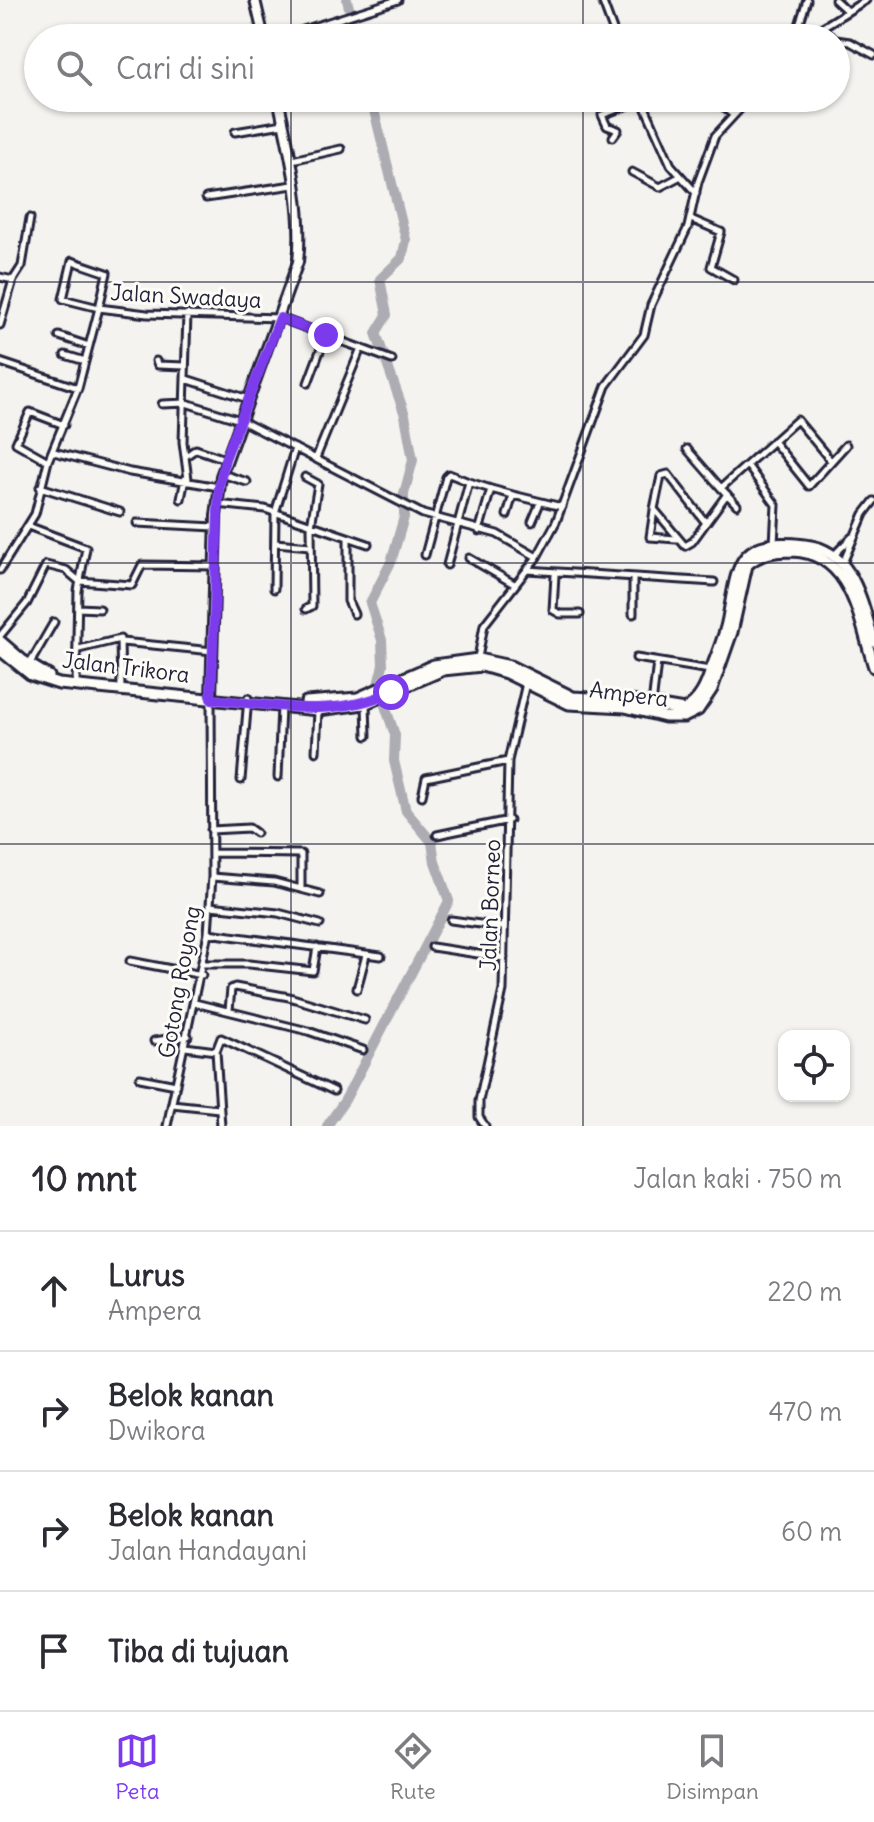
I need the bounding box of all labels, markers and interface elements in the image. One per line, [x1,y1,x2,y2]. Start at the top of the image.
search box [24,24,850,112]
icon: search [52,46,96,90]
text: Cari di sini [116,49,255,87]
street label: Jalan Swadaya [110,278,262,314]
route end [308,317,344,353]
street label: Jalan Trikora [61,645,191,689]
route start [373,674,409,710]
street label: Ampera [588,675,670,713]
street label: Jalan Borneo [474,839,506,971]
street label: Gotong Royong [152,904,206,1060]
map controls [778,1030,850,1102]
button: locate [778,1030,850,1102]
text: 10 mnt [32,1157,137,1200]
text: Jalan kaki · 750 m [633,1162,842,1195]
text: Lurus [108,1256,185,1294]
icon: ahead [32,1269,76,1313]
text: 220 m [767,1275,842,1308]
text: Ampera [108,1294,202,1327]
text: Belok kanan [108,1376,274,1414]
icon: right [32,1389,76,1433]
text: 470 m [768,1395,842,1428]
text: Dwikora [108,1414,206,1447]
text: Belok kanan [108,1496,274,1534]
icon: right [32,1509,76,1553]
text: 60 m [781,1515,842,1548]
text: Jalan Handayani [108,1534,307,1567]
icon: arrive [32,1629,76,1673]
text: Tiba di tujuan [108,1632,289,1670]
tab: Peta [115,1729,159,1805]
tab: Rute [390,1729,436,1805]
tab: Disimpan [666,1729,759,1805]

